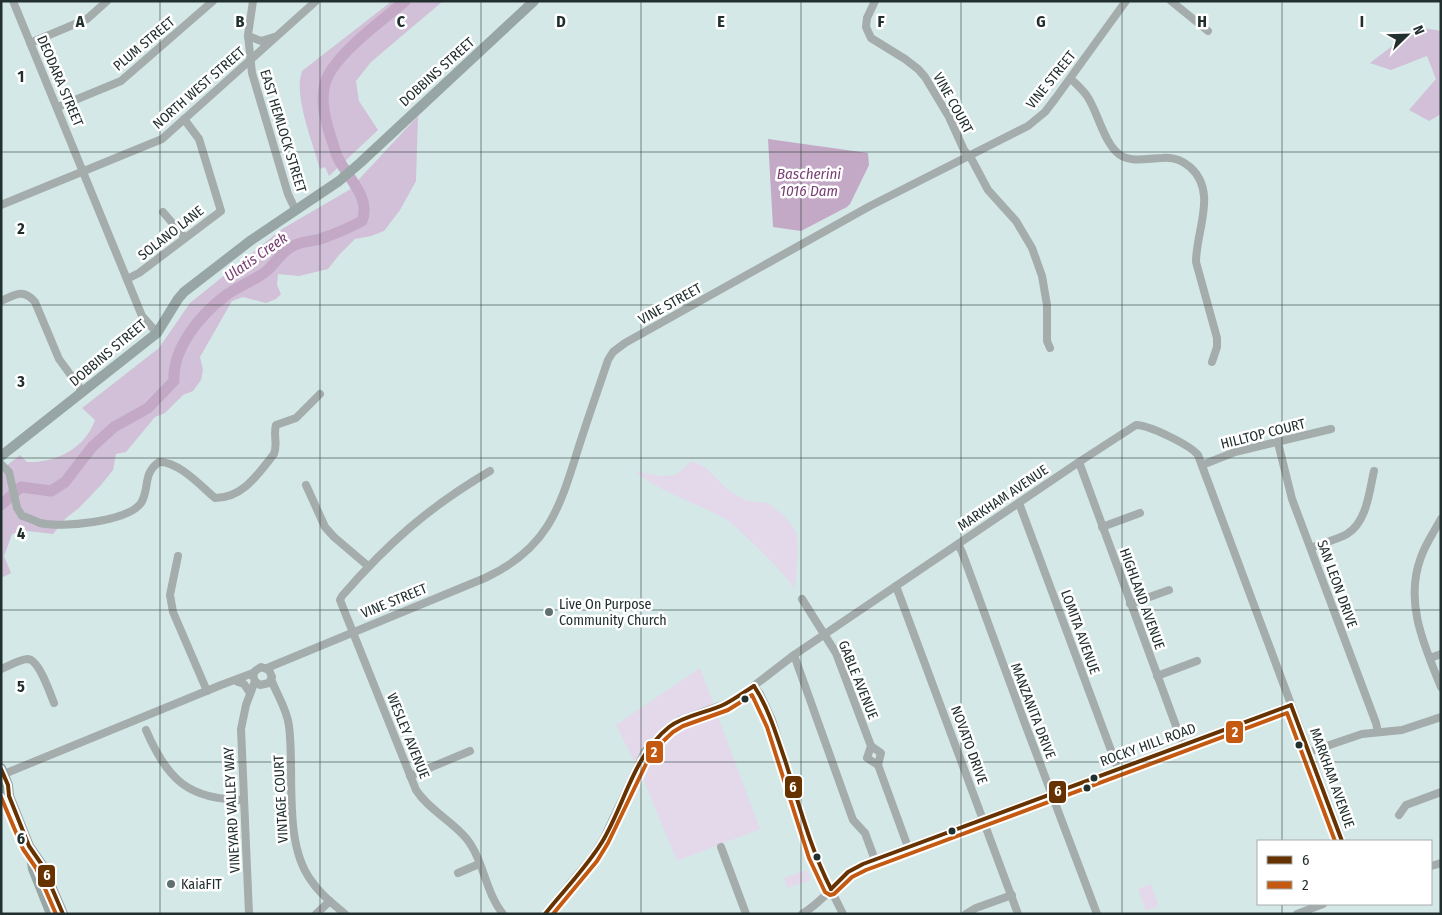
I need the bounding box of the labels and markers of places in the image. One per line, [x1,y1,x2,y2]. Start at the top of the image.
place label: Live On Purpose Community Church [559,596,667,629]
marker: Live On Purpose Community Church [543,606,555,618]
unlabelled marker [740,694,750,704]
unlabelled marker [1294,740,1304,750]
unlabelled marker [1089,773,1099,783]
unlabelled marker [1082,783,1092,793]
unlabelled marker [947,826,957,836]
unlabelled marker [812,852,822,862]
place label: KaiaFIT [181,876,222,893]
marker: KaiaFIT [165,878,177,890]

